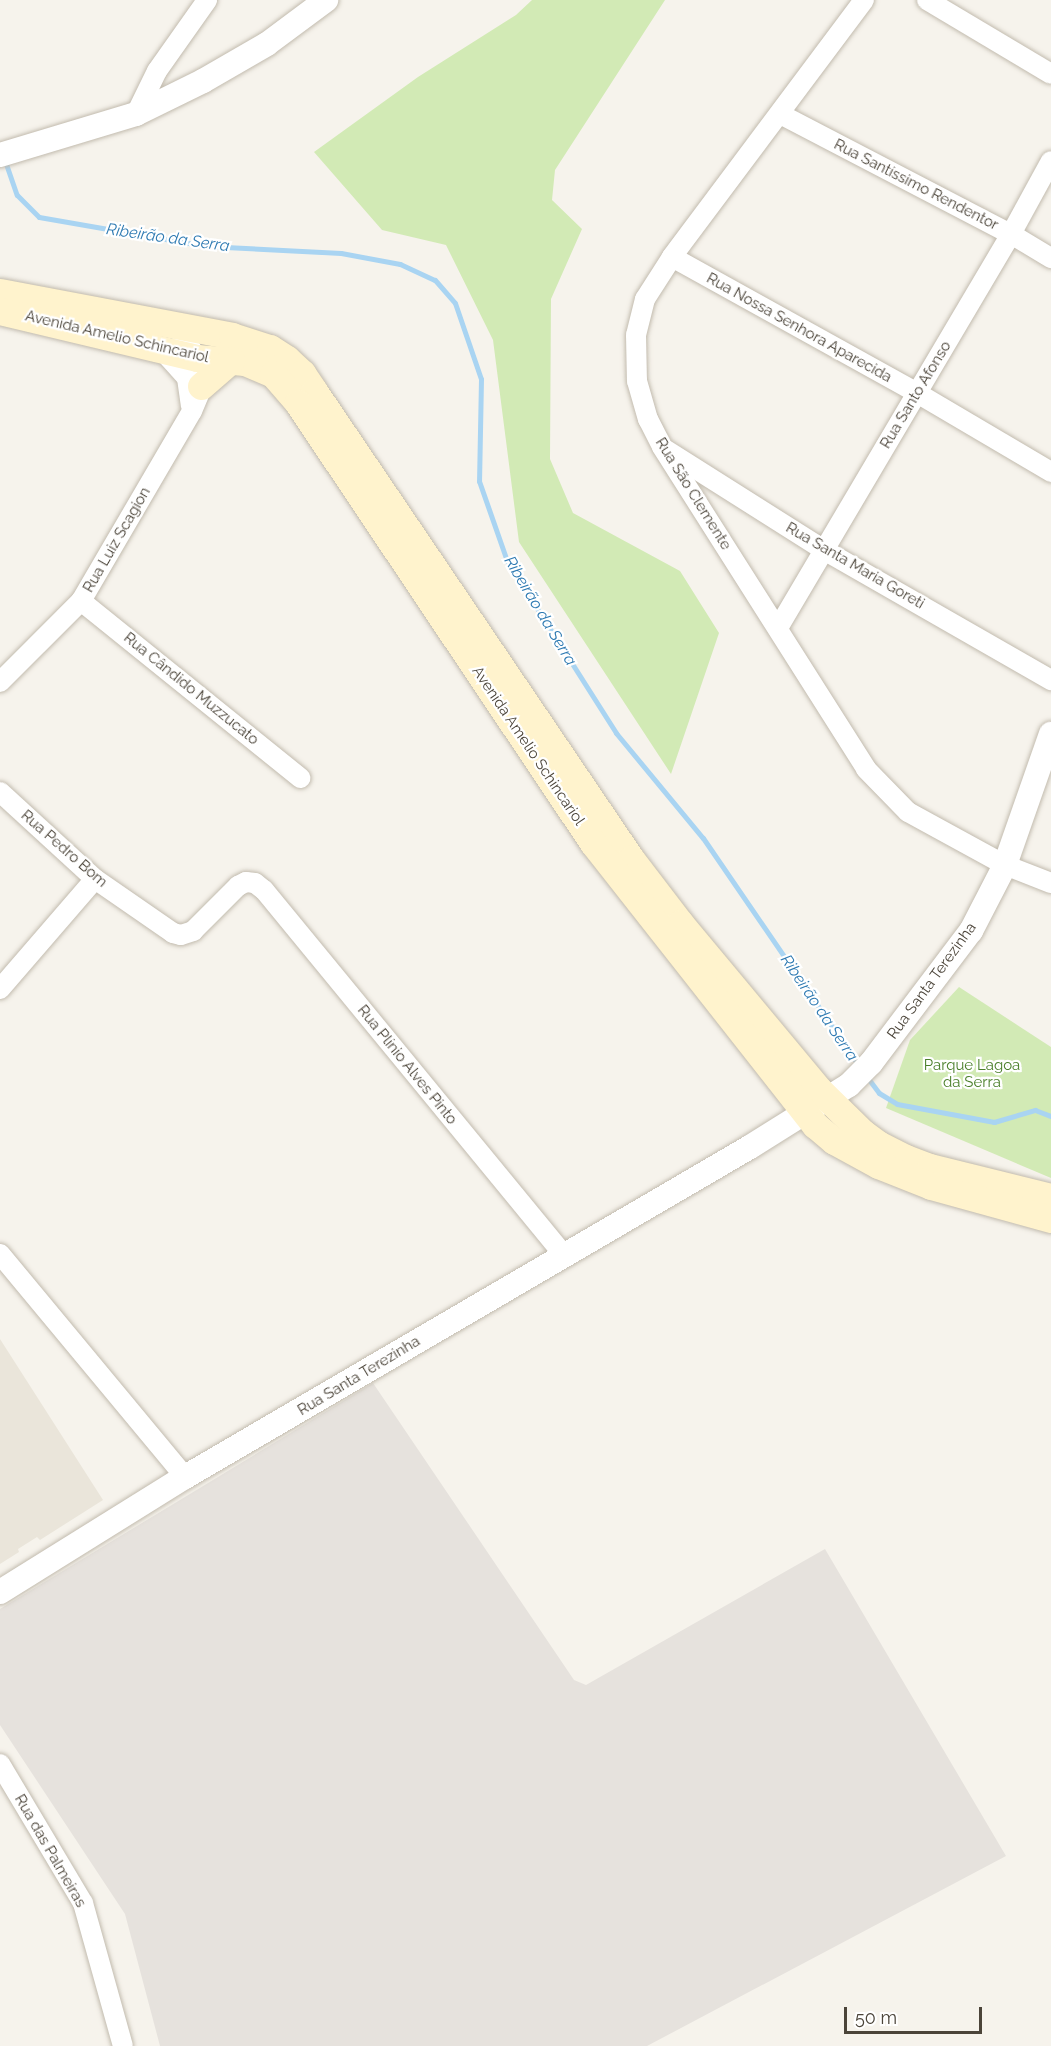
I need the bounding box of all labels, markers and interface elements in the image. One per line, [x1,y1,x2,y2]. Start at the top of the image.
street label: Rua Santíssimo Rendentor [831,136,1001,234]
water label: Ribeirão da Serra [105,220,231,256]
street label: Rua Nossa Senhora Aparecida [703,269,895,387]
street label: Avenida Amelio Schincariol [23,307,211,367]
street label: Rua Santo Afonso [877,338,955,452]
street label: Rua São Clemente [651,435,735,553]
street label: Rua Luiz Scagion [80,484,154,596]
street label: Rua Santa Maria Goreti [782,519,928,613]
water label: Ribeirão da Serra [500,553,580,669]
street label: Rua Cândido Muzzucato [120,629,262,749]
street label: Avenida Amelio Schincariol [468,663,588,829]
street label: Rua Pedro Bom [17,807,111,891]
street label: Rua Santa Terezinha [884,919,980,1043]
water label: Ribeirão da Serra [776,951,862,1065]
street label: Rua Plínio Alves Pinto [353,1002,461,1128]
park label: Parque Lagoa da Serra [924,1056,1020,1091]
street label: Rua Santa Terezinha [294,1332,424,1420]
street label: Rua das Palmeiras [10,1791,90,1911]
scale bar [847,1995,985,2033]
text: 50 m [855,2007,897,2028]

